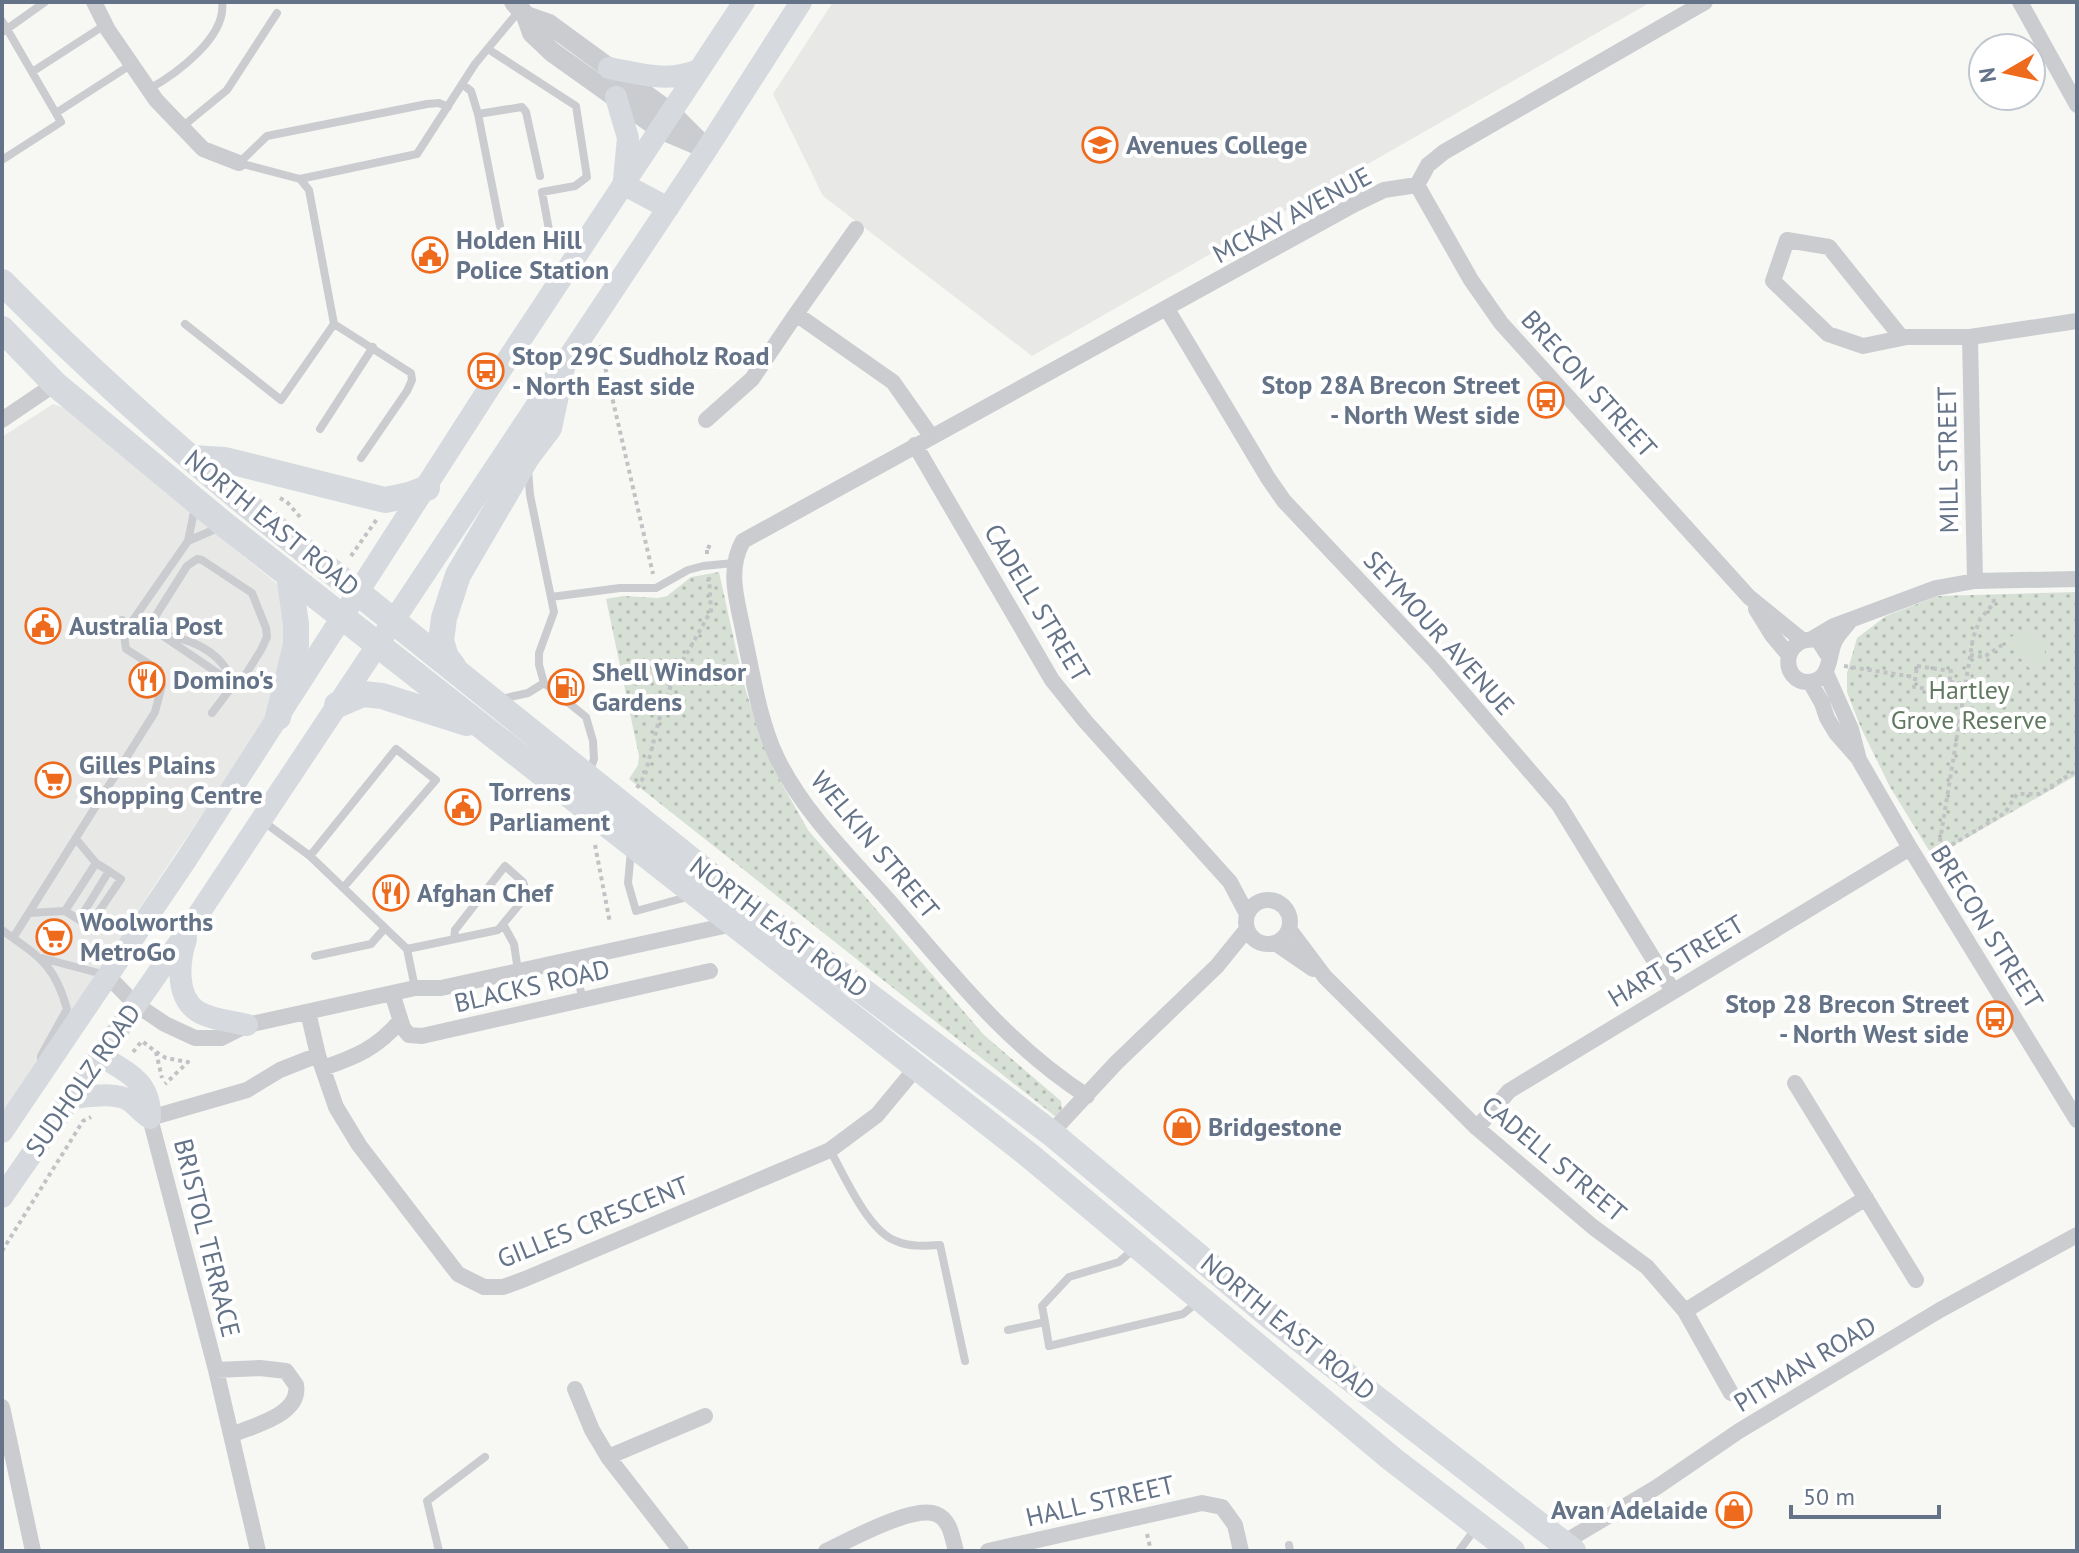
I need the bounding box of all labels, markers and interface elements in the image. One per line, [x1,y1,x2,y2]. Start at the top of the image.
north arrow [1967,32,2047,112]
text: N [1972,66,2002,84]
school or university icon: Avenues College [1081,126,1119,164]
place label: Avenues College [1126,128,1307,161]
street label: MCKAY AVENUE [1207,159,1377,270]
place label: Holden Hill Police Station [456,223,609,286]
public building icon: Holden Hill Police Station [411,236,449,274]
street label: BRECON STREET [1515,303,1664,464]
place label: Stop 29C Sudholz Road - North East side [512,339,769,402]
bus stop icon: Stop 29C Sudholz Road - North East side [467,352,505,390]
place label: Stop 28A Brecon Street - North West side [1262,368,1520,431]
bus stop icon: Stop 28A Brecon Street - North West side [1527,381,1565,419]
street label: MILL STREET [1930,386,1965,534]
street label: NORTH EAST ROAD [178,442,366,603]
street label: CADELL STREET [977,518,1098,688]
street label: SEYMOUR AVENUE [1357,543,1522,722]
public building icon: Australia Post [24,607,62,645]
place label: Australia Post [69,609,223,642]
place label: Shell Windsor Gardens [592,655,747,718]
restaurant icon: Domino's [128,661,166,699]
place label: Domino's [173,663,274,696]
fuel station icon: Shell Windsor Gardens [547,668,585,706]
park label: Hartley Grove Reserve [1891,673,2047,736]
place label: Gilles Plains Shopping Centre [79,748,263,811]
supermarket icon: Gilles Plains Shopping Centre [34,761,72,799]
street label: WELKIN STREET [804,764,947,925]
place label: Torrens Parliament [489,775,610,838]
public building icon: Torrens Parliament [444,788,482,826]
street label: BRECON STREET [1924,839,2051,1015]
street label: NORTH EAST ROAD [684,849,875,1004]
restaurant icon: Afghan Chef [372,874,410,912]
place label: Afghan Chef [417,876,554,909]
place label: Woolworths MetroGo [80,905,213,968]
street label: HART STREET [1602,907,1750,1014]
supermarket icon: Woolworths MetroGo [35,918,73,956]
street label: BLACKS ROAD [451,952,613,1019]
place label: Stop 28 Brecon Street - North West side [1725,987,1969,1050]
street label: SUDHOLZ ROAD [18,997,148,1163]
bus stop icon: Stop 28 Brecon Street - North West side [1976,1000,2014,1038]
street label: CADELL STREET [1475,1088,1633,1229]
shop icon: Bridgestone [1163,1108,1201,1146]
place label: Bridgestone [1208,1110,1342,1143]
street label: BRISTOL TERRACE [167,1135,248,1341]
street label: GILLES CRESCENT [492,1168,693,1275]
street label: NORTH EAST ROAD [1194,1246,1382,1407]
street label: PITMAN ROAD [1727,1308,1882,1419]
street label: HALL STREET [1022,1467,1177,1534]
scale bar [1791,1469,1939,1519]
text: 50 m [1803,1481,1855,1512]
shop icon: Avan Adelaide [1715,1491,1753,1529]
place label: Avan Adelaide [1551,1493,1708,1526]

